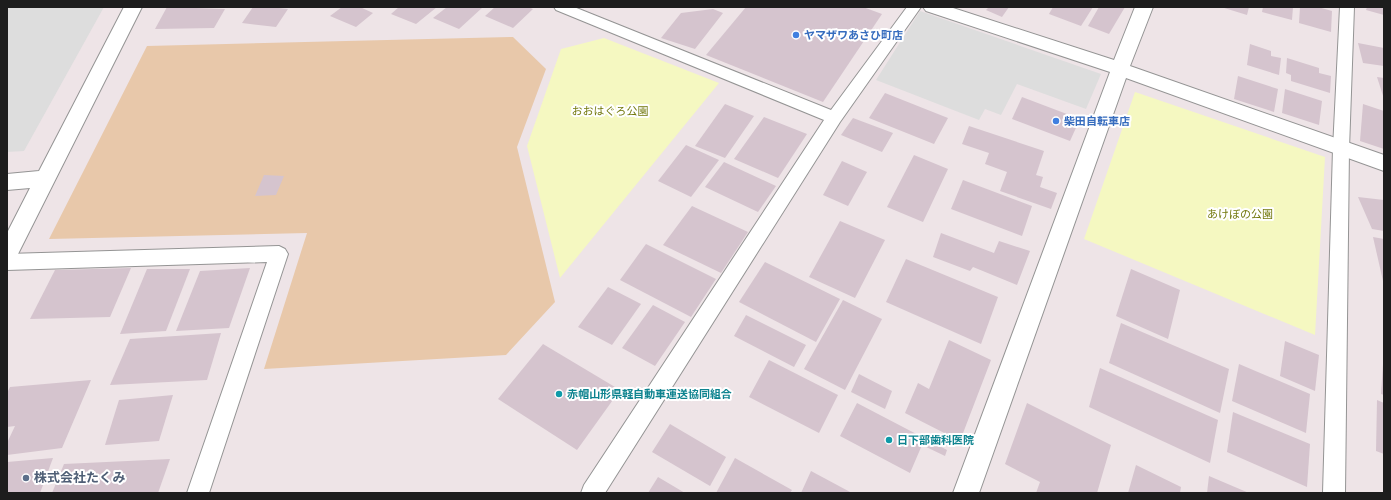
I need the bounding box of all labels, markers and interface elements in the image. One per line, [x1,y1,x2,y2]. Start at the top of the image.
place label: ヤマザワあさひ町店 [804,29,903,41]
marker: ヤマザワあさひ町店 [791,30,801,40]
park label: おおはぐろ公園 [572,105,649,117]
place label: 柴田自転車店 [1064,115,1130,127]
marker: 柴田自転車店 [1051,116,1061,126]
park label: あけぼの公園 [1207,208,1273,220]
place label: 赤帽山形県軽自動車運送協同組合 [567,388,732,400]
marker: 赤帽山形県軽自動車運送協同組合 [554,389,564,399]
place label: 日下部歯科医院 [897,434,974,446]
marker: 日下部歯科医院 [884,435,894,445]
place label: 株式会社たくみ [34,470,126,485]
marker: 株式会社たくみ [21,473,31,483]

